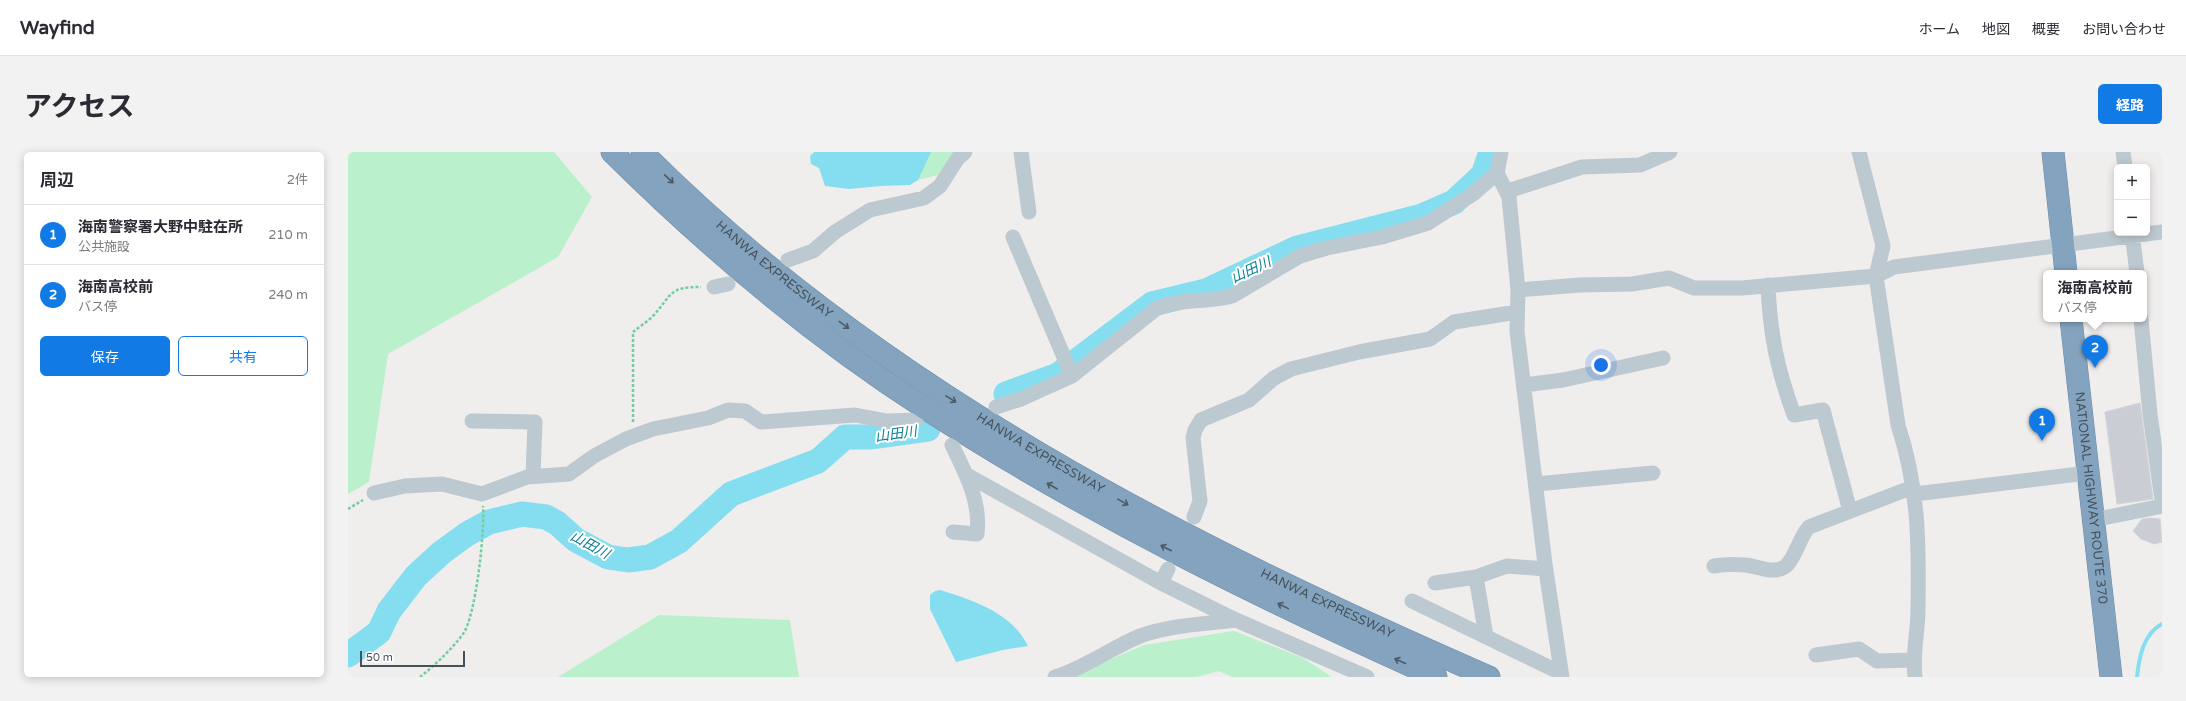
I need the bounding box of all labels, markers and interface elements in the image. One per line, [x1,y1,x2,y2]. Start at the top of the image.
text: Wayfind [20,17,95,39]
text: ホーム [1918,21,1960,38]
text: 地図 [1982,21,2010,38]
text: 概要 [2032,21,2060,38]
text: お問い合わせ [2082,21,2166,38]
button: 経路 [2098,84,2162,124]
text: アクセス [24,90,135,124]
map controls [2114,164,2150,236]
button: + [2114,164,2150,200]
text: 周辺 [40,170,74,191]
text: 2件 [287,172,308,188]
one-way arrow [664,175,674,184]
button: − [2114,200,2150,236]
street label: HANWA EXPRESSWAY [712,217,836,322]
text: 海南警察署大野中駐在所 [78,218,243,236]
text: 1 [49,227,57,243]
text: 210 m [268,227,308,243]
text: 公共施設 [78,239,130,255]
water label: 山田川 [1228,253,1275,287]
popup [2043,270,2147,322]
text: 海南高校前 [78,278,153,296]
text: 海南高校前 [2057,279,2133,297]
text: 2 [49,287,57,303]
text: 240 m [268,287,308,303]
text: バス停 [78,299,117,315]
text: バス停 [2057,300,2097,316]
one-way arrow [839,321,850,330]
pin: 2 [2082,335,2108,368]
button: 保存 [40,336,170,376]
button: 共有 [178,336,308,376]
your location [1591,355,1611,375]
street label: NATIONAL HIGHWAY ROUTE 370 [2071,391,2111,605]
one-way arrow [945,396,957,404]
pin: 1 [2029,408,2055,441]
street label: HANWA EXPRESSWAY [973,409,1107,497]
water label: 山田川 [874,422,920,445]
one-way arrow [1046,481,1058,489]
one-way arrow [1117,498,1129,506]
water label: 山田川 [567,528,614,563]
one-way arrow [1160,544,1172,551]
street label: HANWA EXPRESSWAY [1258,565,1397,642]
one-way arrow [1277,602,1289,609]
scale bar [360,649,465,668]
text: 50 m [366,651,393,664]
one-way arrow [1395,657,1407,664]

